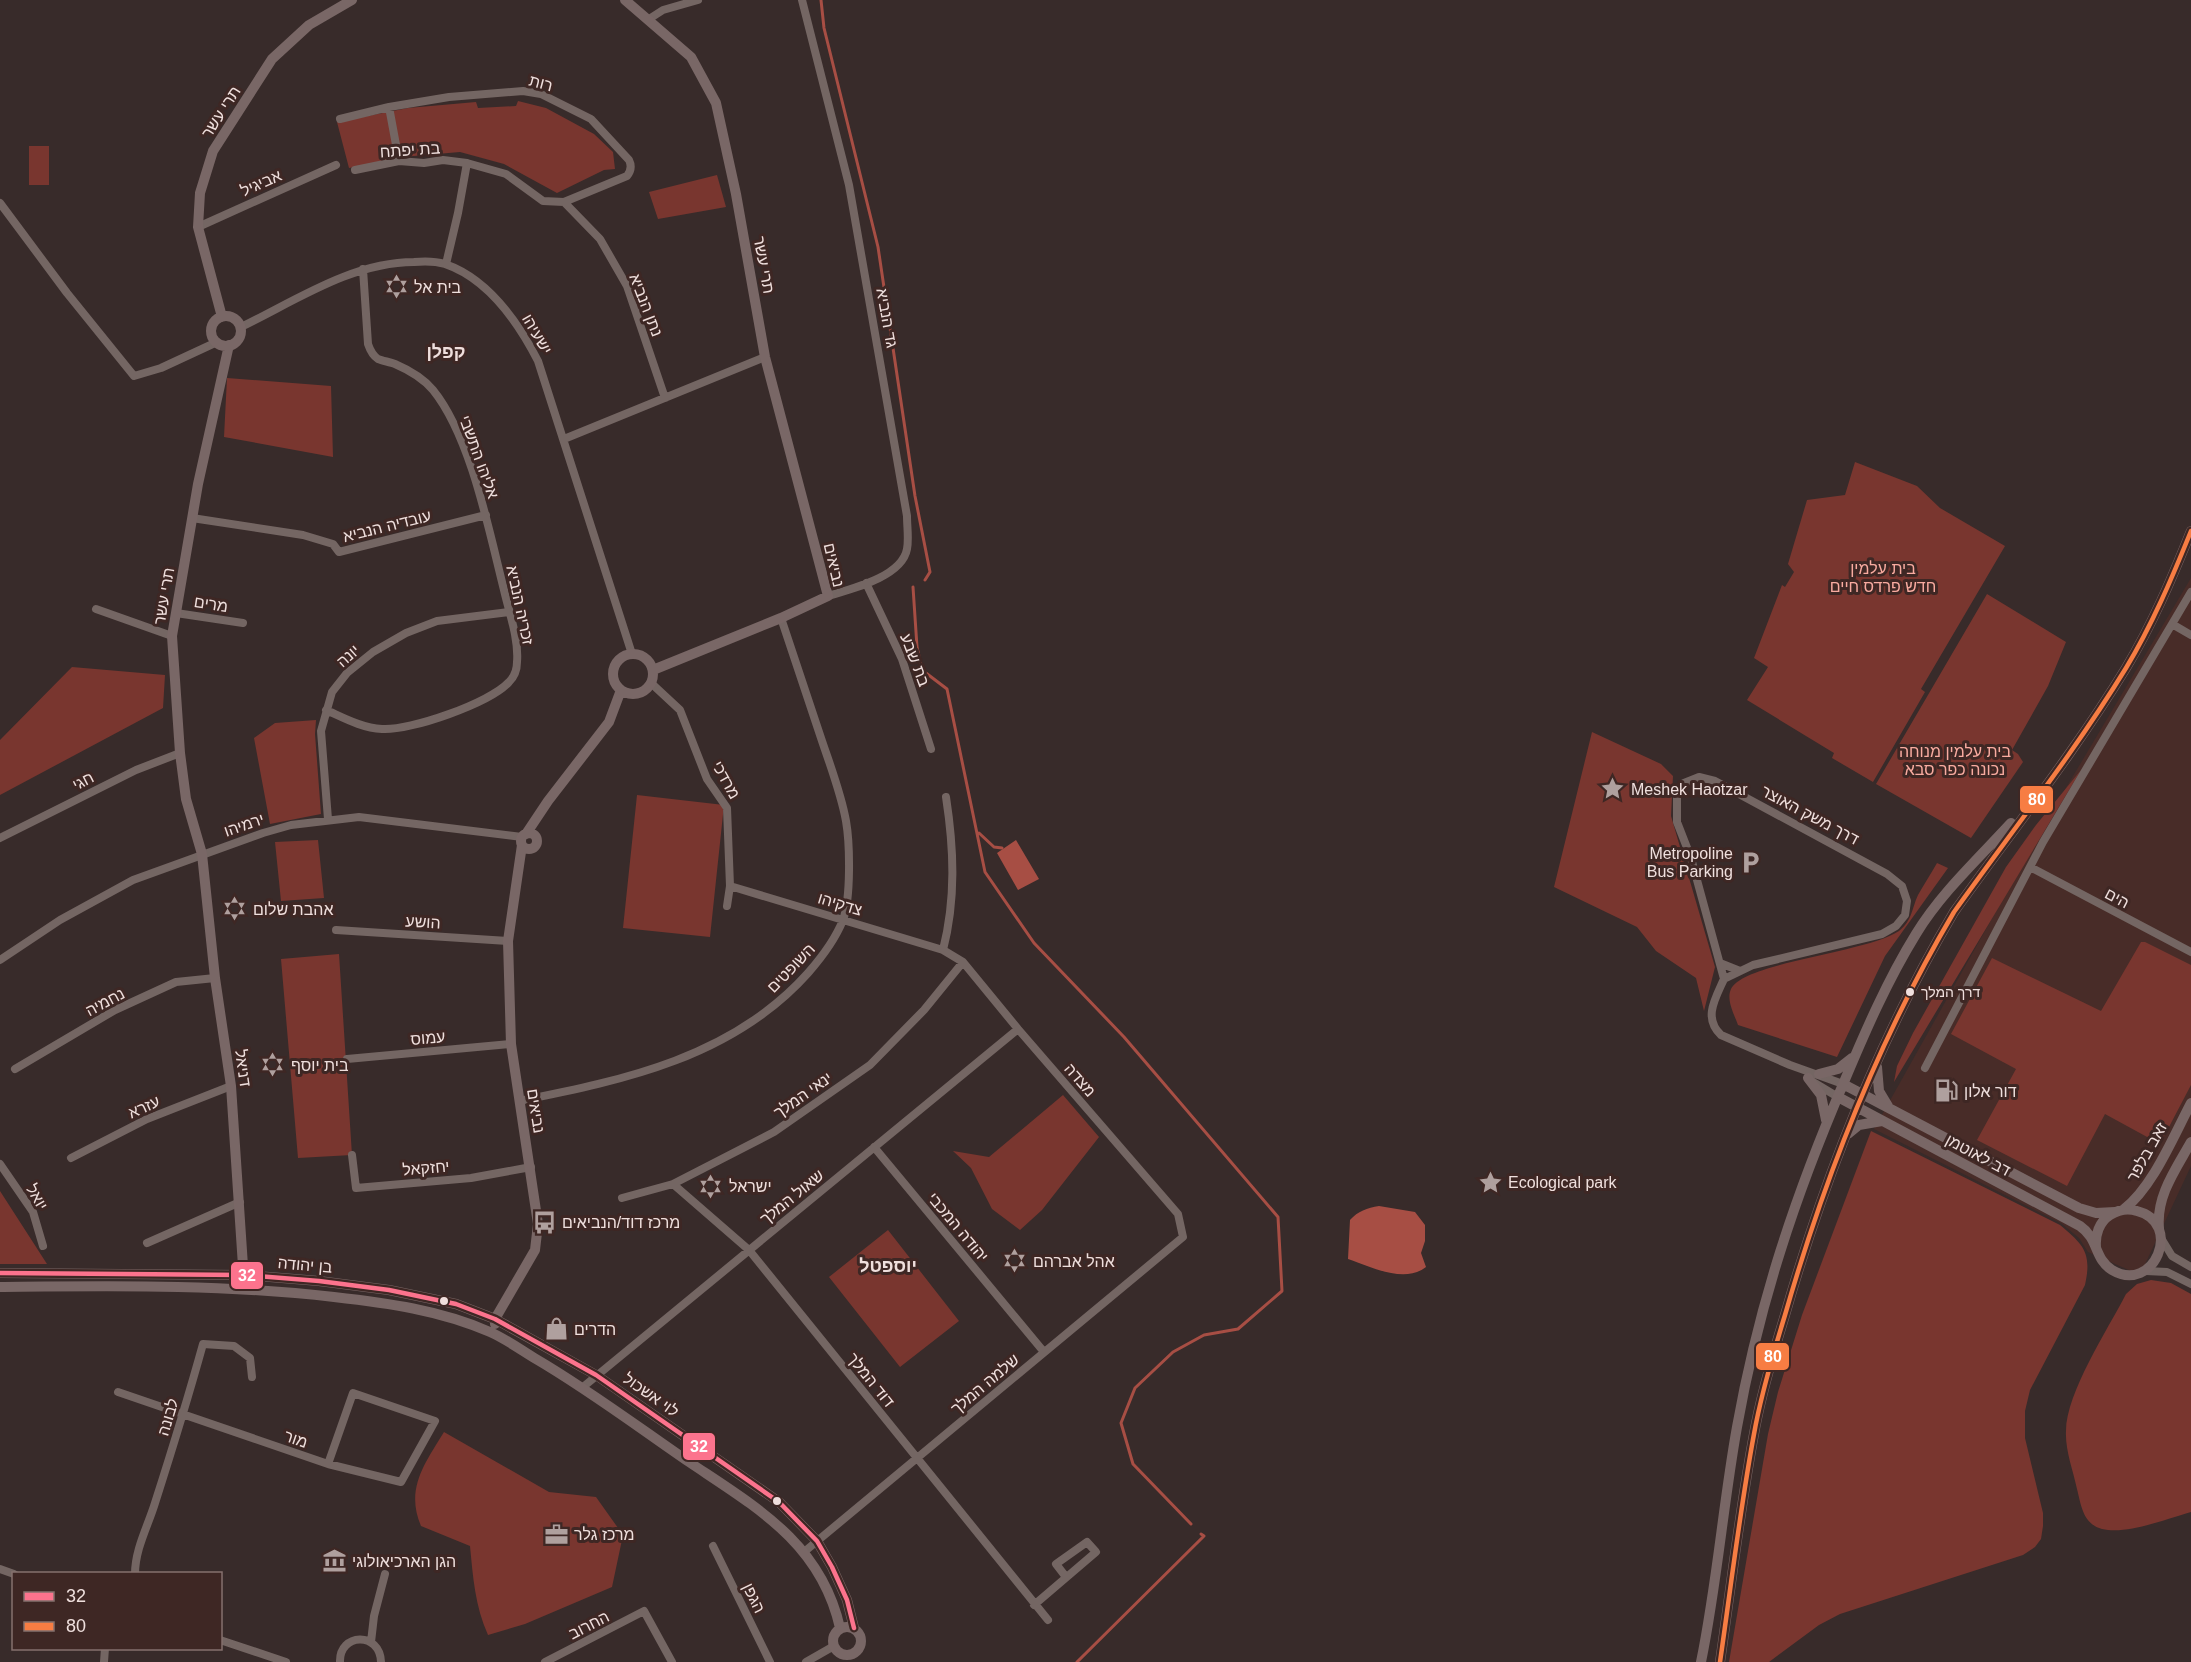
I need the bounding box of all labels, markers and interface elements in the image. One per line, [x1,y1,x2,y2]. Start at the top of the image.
street label: רות [527,72,555,94]
street label: תרי עשר [198,83,244,141]
street label: בת יפתח [379,139,441,161]
street label: אביגיל [238,167,284,199]
street label: תרי עשר [751,235,777,295]
street label: נתן הנביא [626,271,666,339]
synagogue icon: בית אל [383,274,409,300]
place label: בית אל [414,279,462,296]
street label: גד הנביא [873,287,901,349]
street label: ישעיהו [519,311,555,357]
district label: קפלן [426,342,466,362]
street label: אליהו התשבי [456,413,502,501]
street label: עובדיה הנביא [341,507,433,545]
street label: נביאים [821,541,847,589]
park label: בית עלמין חדש פרדס חיים [1830,560,1936,595]
street label: זכריה הנביא [503,564,537,646]
street label: תרי עשר [151,566,177,626]
street label: מרים [193,593,229,615]
street label: בת שבע [897,631,933,689]
street label: יונה [333,641,363,671]
park label: בית עלמין מנוחה נכונה כפר סבא [1899,743,2012,778]
street label: מרדכי [709,758,743,802]
street label: חגי [70,769,96,793]
place icon: Meshek Haotzar [1600,776,1626,802]
place label: Meshek Haotzar [1631,781,1748,798]
street label: דרך משק האוצר [1758,782,1862,848]
line badge: 80 [2019,785,2054,814]
text: 80 [2028,791,2046,808]
street label: ירמיהו [222,810,266,840]
place label: Metropoline Bus Parking [1647,845,1733,880]
parking icon: Metropoline Bus Parking [1738,849,1764,875]
street label: הים [2102,885,2132,911]
street label: צדקיהו [816,889,864,919]
synagogue icon: אהבת שלום [222,896,248,922]
place label: אהבת שלום [253,901,333,918]
street label: הושע [405,913,441,931]
street label: השופטים [764,940,818,996]
place label: דרך המלך [1921,984,1980,1000]
street label: נחמיה [83,985,127,1019]
marker: דרך המלך [1904,986,1916,998]
street label: עמוס [410,1028,446,1048]
street label: דניאל [232,1048,254,1088]
synagogue icon: בית יוסף [260,1052,286,1078]
place label: בית יוסף [291,1057,349,1074]
street label: מצדה [1061,1060,1099,1100]
street label: ינאי המלך [771,1069,835,1121]
fuel station icon: דור אלון [1933,1078,1959,1104]
place label: דור אלון [1964,1083,2017,1100]
street label: נביאים [524,1088,548,1134]
street label: עזרא [125,1093,163,1121]
street label: זאב בלפר [2124,1119,2170,1185]
street label: דב לאוטמן [1943,1131,2013,1179]
street label: יחזקאל [402,1157,450,1179]
street label: שאול המלך [757,1166,827,1228]
place icon: Ecological park [1477,1169,1503,1195]
synagogue icon: ישראל [698,1173,724,1199]
place label: Ecological park [1508,1174,1618,1191]
place label: ישראל [729,1178,772,1195]
street label: יואל [23,1181,51,1213]
street label: יהודה המכבי [924,1189,992,1265]
bus stop icon: מרכז דוד/הנביאים [531,1209,557,1235]
place label: מרכז דוד/הנביאים [562,1214,680,1231]
synagogue icon: אהל אברהם [1002,1248,1028,1274]
place label: אהל אברהם [1033,1253,1115,1270]
street label: בן יהודה [277,1254,333,1276]
district label: יוספטל [859,1256,917,1276]
line badge: 32 [230,1261,264,1290]
text: 32 [238,1267,256,1284]
unlabelled marker [438,1295,450,1307]
shop icon: הדרים [543,1316,569,1342]
place label: הדרים [574,1321,616,1338]
line badge: 80 [1755,1342,1790,1371]
text: 80 [1764,1348,1782,1365]
street label: דוד המלך [844,1350,898,1410]
street label: שלמה המלך [948,1351,1022,1417]
street label: לוי אשכול [620,1370,682,1420]
street label: לבונה [154,1396,182,1438]
street label: מור [282,1427,310,1451]
line badge: 32 [682,1432,716,1461]
text: 32 [690,1438,708,1455]
unlabelled marker [771,1495,783,1507]
office icon: מרכז גלר [543,1521,569,1547]
place label: מרכז גלר [574,1526,635,1543]
museum icon: הגן הארכיאולוגי [321,1548,347,1574]
place label: הגן הארכיאולוגי [352,1553,456,1570]
legend [12,1572,222,1650]
street label: הגפן [740,1580,768,1616]
text: 32 [66,1586,86,1606]
street label: החרוב [566,1608,612,1642]
text: 80 [66,1616,86,1636]

